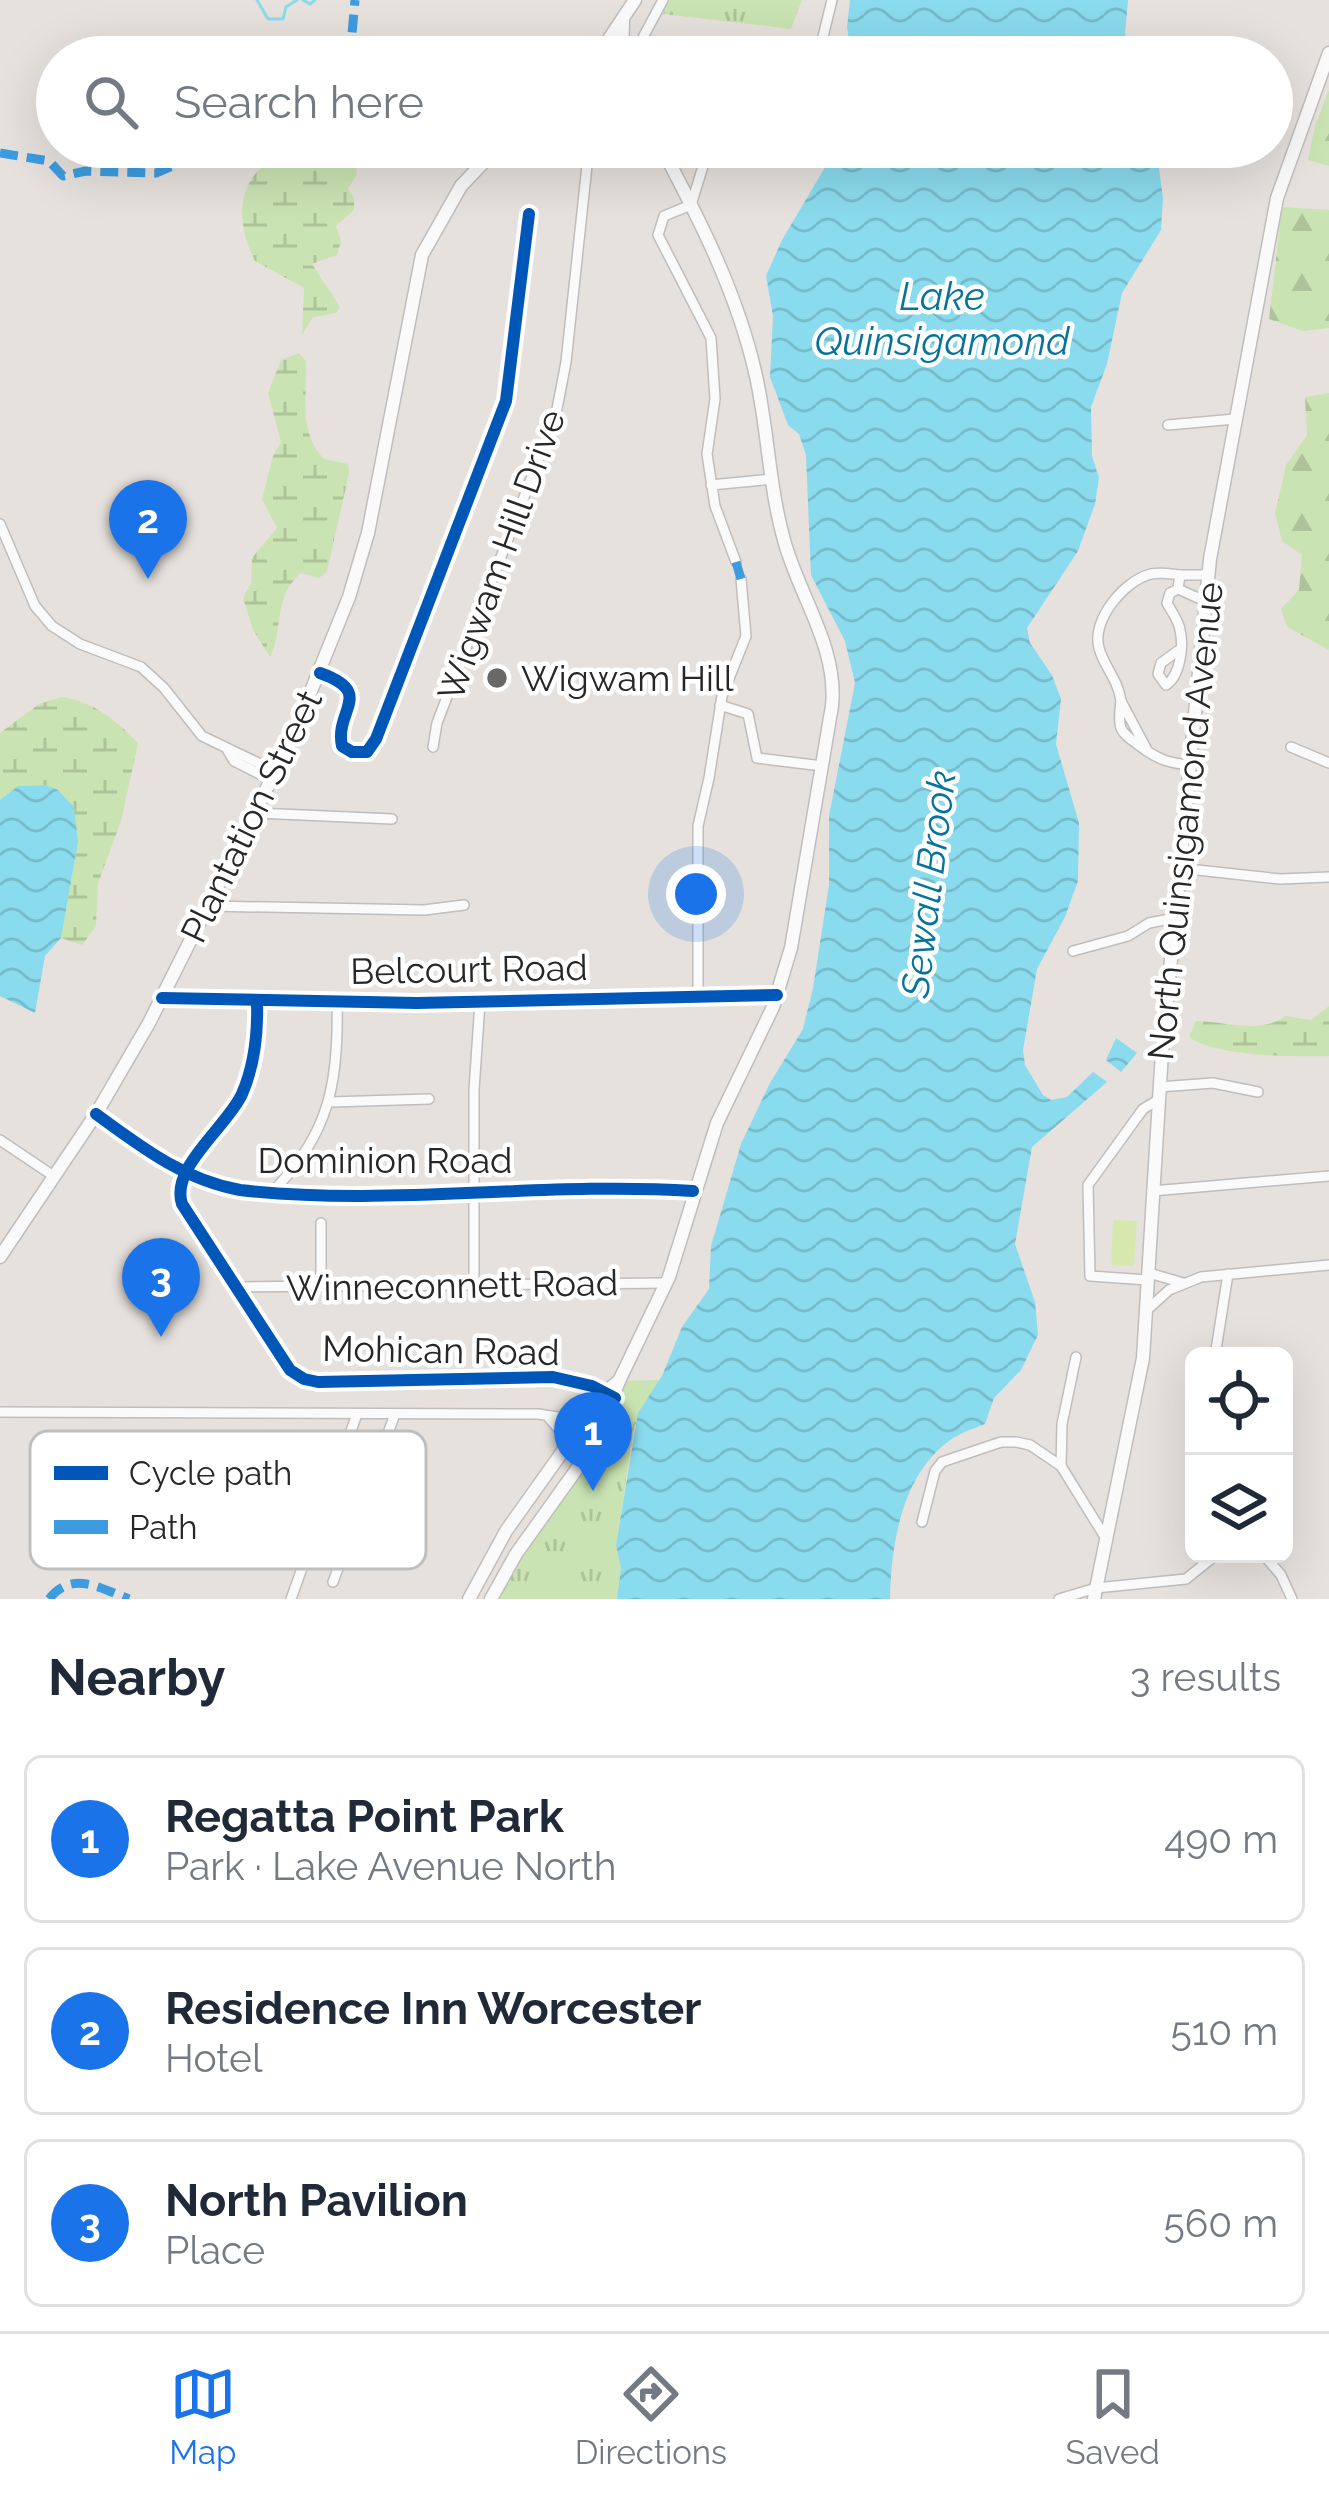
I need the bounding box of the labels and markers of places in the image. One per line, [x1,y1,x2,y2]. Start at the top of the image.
pin: 2 [109,480,187,579]
place label: Wigwam Hill [521,657,734,699]
marker: Wigwam Hill [484,665,510,691]
pin: 3 [122,1238,200,1337]
pin: 1 [554,1392,632,1491]

